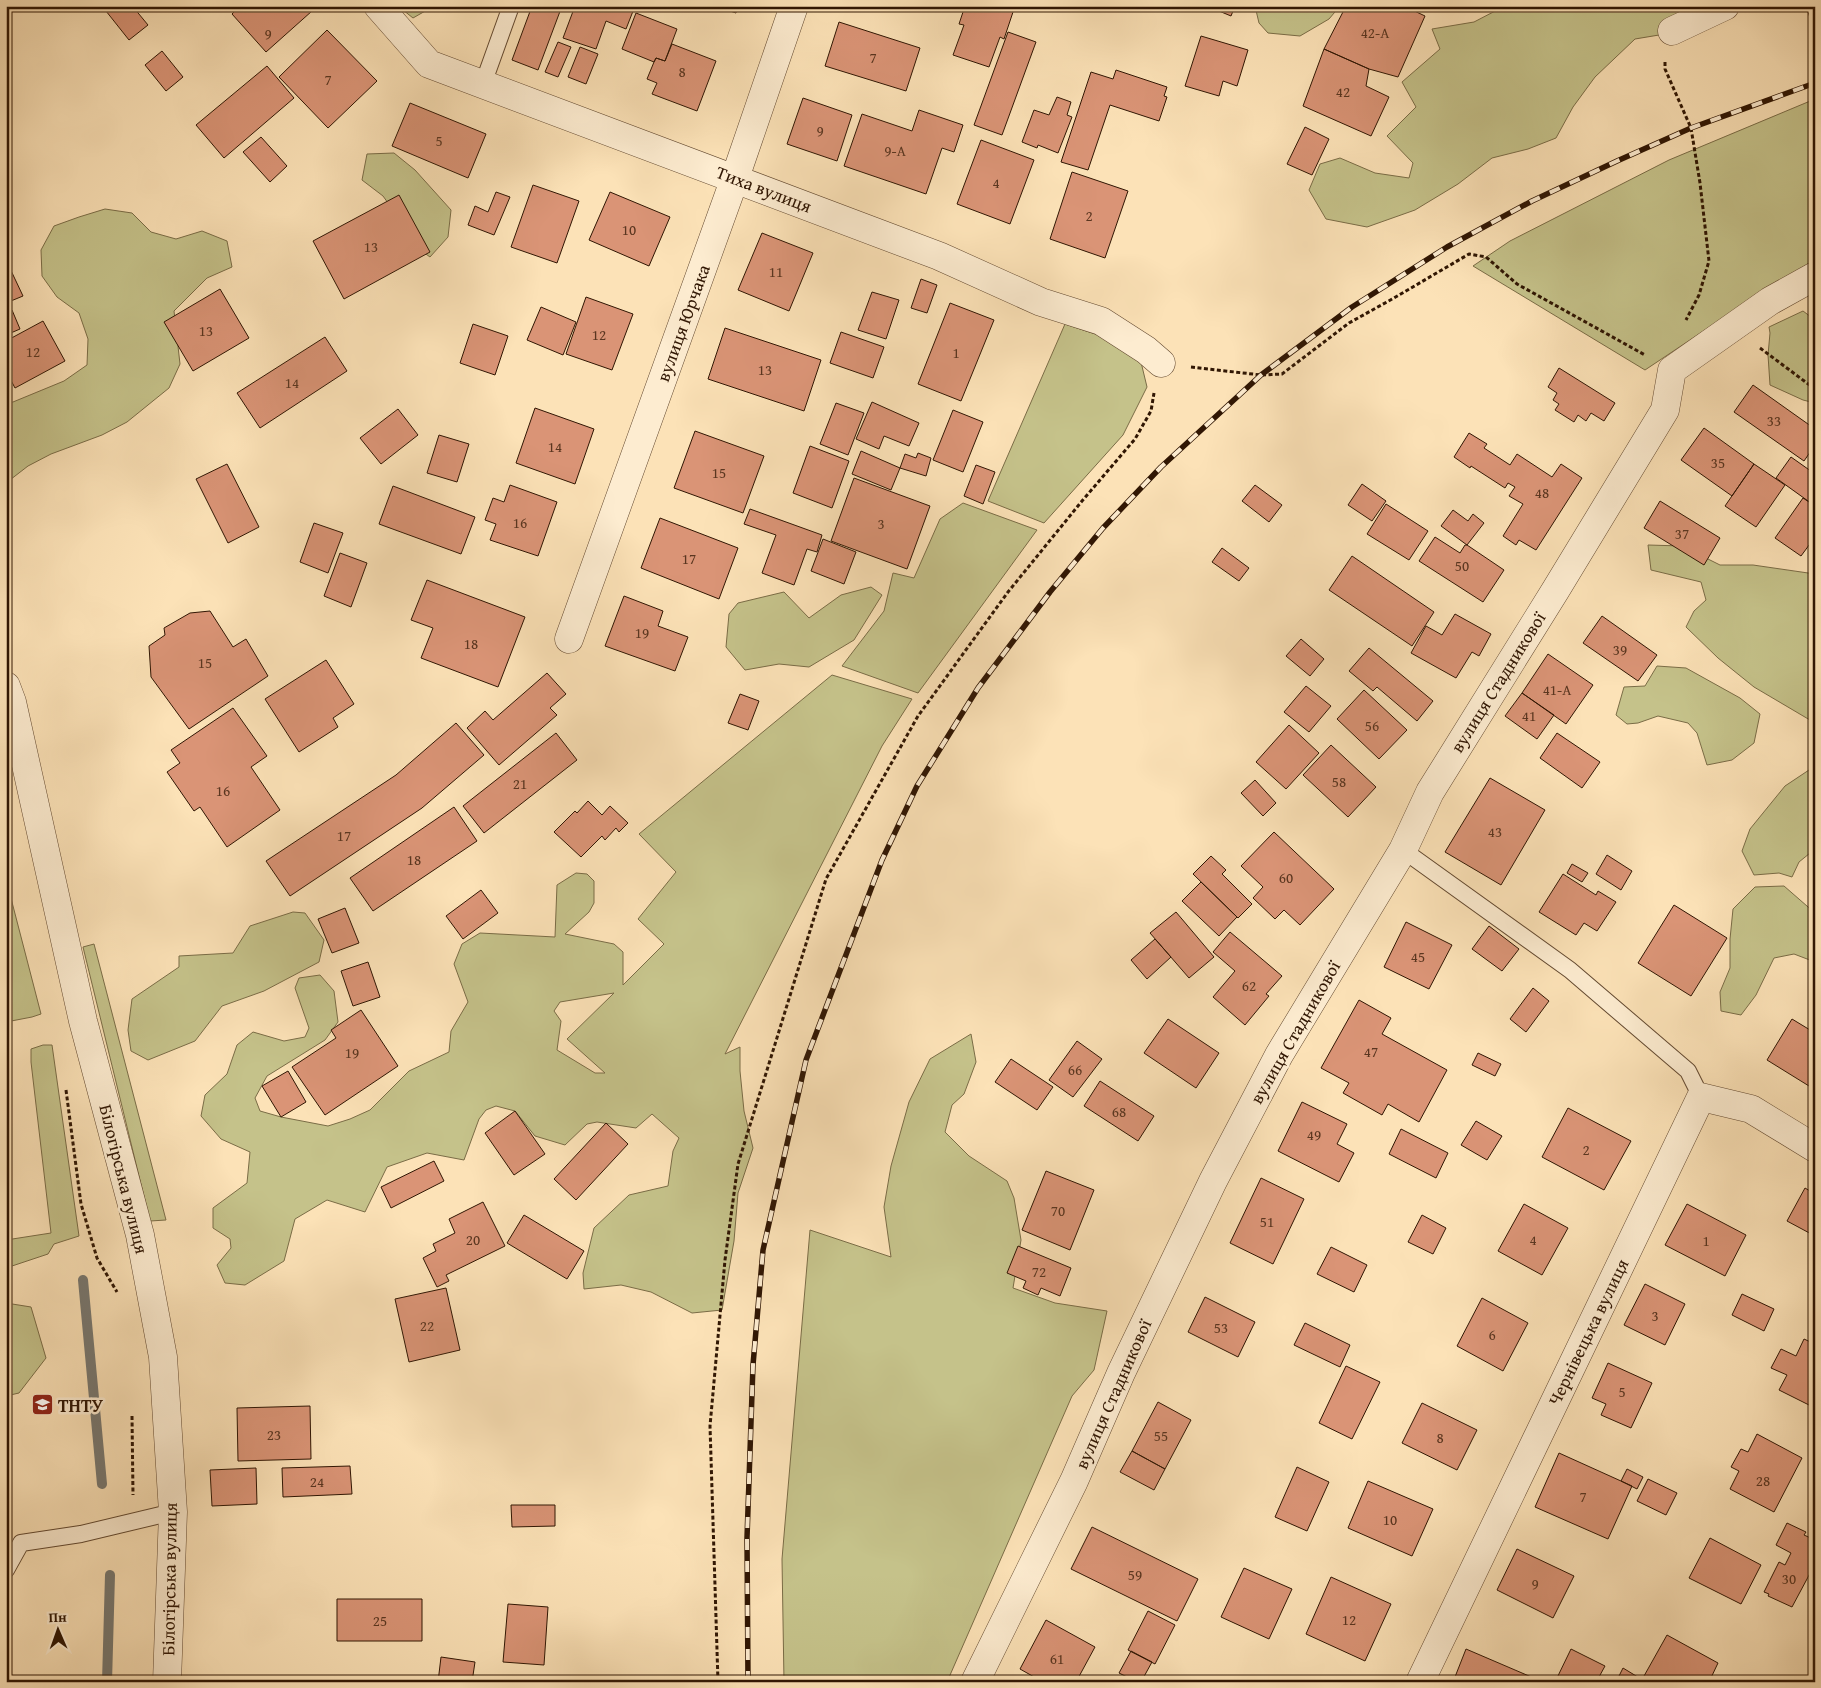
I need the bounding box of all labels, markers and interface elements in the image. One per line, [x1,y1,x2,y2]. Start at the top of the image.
house number: 42-А [1361,22,1389,43]
house number: 9 [264,23,272,44]
house number: 7 [869,47,877,68]
house number: 8 [678,61,686,82]
house number: 7 [324,69,332,90]
house number: 42 [1336,81,1350,102]
house number: 9 [816,120,824,141]
house number: 5 [435,130,443,151]
house number: 9-А [884,140,906,161]
street label: Тиха вулиця [712,158,816,220]
house number: 4 [992,172,1000,193]
house number: 2 [1085,205,1093,226]
house number: 10 [622,219,636,240]
house number: 13 [364,236,378,257]
street label: вулиця Юрчака [649,260,717,385]
house number: 11 [769,261,783,282]
house number: 13 [199,320,213,341]
house number: 12 [592,324,606,345]
house number: 12 [26,341,40,362]
house number: 1 [952,342,960,363]
house number: 13 [758,359,772,380]
house number: 14 [285,372,299,393]
house number: 33 [1767,410,1781,431]
house number: 14 [548,436,562,457]
house number: 35 [1711,452,1725,473]
house number: 15 [712,462,726,483]
house number: 48 [1535,482,1549,503]
house number: 16 [513,512,527,533]
house number: 3 [877,513,885,534]
house number: 37 [1675,523,1689,544]
house number: 17 [682,548,696,569]
house number: 50 [1455,555,1469,576]
street label: вулиця Стадникової [1444,606,1553,758]
house number: 19 [635,622,649,643]
house number: 18 [464,633,478,654]
house number: 39 [1613,639,1627,660]
house number: 15 [198,652,212,673]
house number: 41-А [1543,679,1571,700]
house number: 41 [1522,705,1536,726]
house number: 56 [1365,715,1379,736]
house number: 58 [1332,771,1346,792]
house number: 21 [513,773,527,794]
house number: 16 [216,780,230,801]
house number: 43 [1488,821,1502,842]
house number: 17 [337,825,351,846]
house number: 18 [407,849,421,870]
house number: 60 [1279,867,1293,888]
house number: 45 [1411,946,1425,967]
street label: вулиця Стадникової [1243,955,1347,1109]
house number: 62 [1242,975,1256,996]
house number: 47 [1364,1041,1378,1062]
house number: 19 [345,1042,359,1063]
house number: 66 [1068,1059,1082,1080]
street label: Білогірська вулиця [92,1101,156,1257]
house number: 68 [1112,1101,1126,1122]
house number: 49 [1307,1124,1321,1145]
house number: 2 [1582,1139,1590,1160]
house number: 70 [1051,1200,1065,1221]
house number: 51 [1260,1211,1274,1232]
house number: 20 [466,1229,480,1250]
house number: 4 [1529,1229,1537,1250]
house number: 1 [1702,1230,1710,1251]
street label: Чернівецька вулиця [1541,1254,1635,1410]
house number: 72 [1032,1261,1046,1282]
house number: 3 [1651,1305,1659,1326]
street label: вулиця Стадникової [1068,1314,1158,1473]
house number: 22 [420,1315,434,1336]
house number: 53 [1214,1317,1228,1338]
house number: 6 [1488,1324,1496,1345]
house number: 5 [1618,1381,1626,1402]
place label: ТНТУ [58,1392,104,1419]
school or university icon: ТНТУ [30,1393,54,1417]
house number: 23 [267,1424,281,1445]
house number: 55 [1154,1425,1168,1446]
house number: 8 [1436,1427,1444,1448]
house number: 28 [1756,1470,1770,1491]
house number: 24 [310,1471,324,1492]
house number: 7 [1579,1486,1587,1507]
street label: Білогірська вулиця [154,1502,184,1656]
house number: 10 [1383,1509,1397,1530]
house number: 59 [1128,1564,1142,1585]
house number: 30 [1782,1568,1796,1589]
house number: 9 [1531,1573,1539,1594]
north arrow [32,1606,82,1656]
text: Пн [48,1607,67,1627]
house number: 12 [1342,1609,1356,1630]
house number: 25 [373,1610,387,1631]
house number: 61 [1050,1648,1064,1669]

